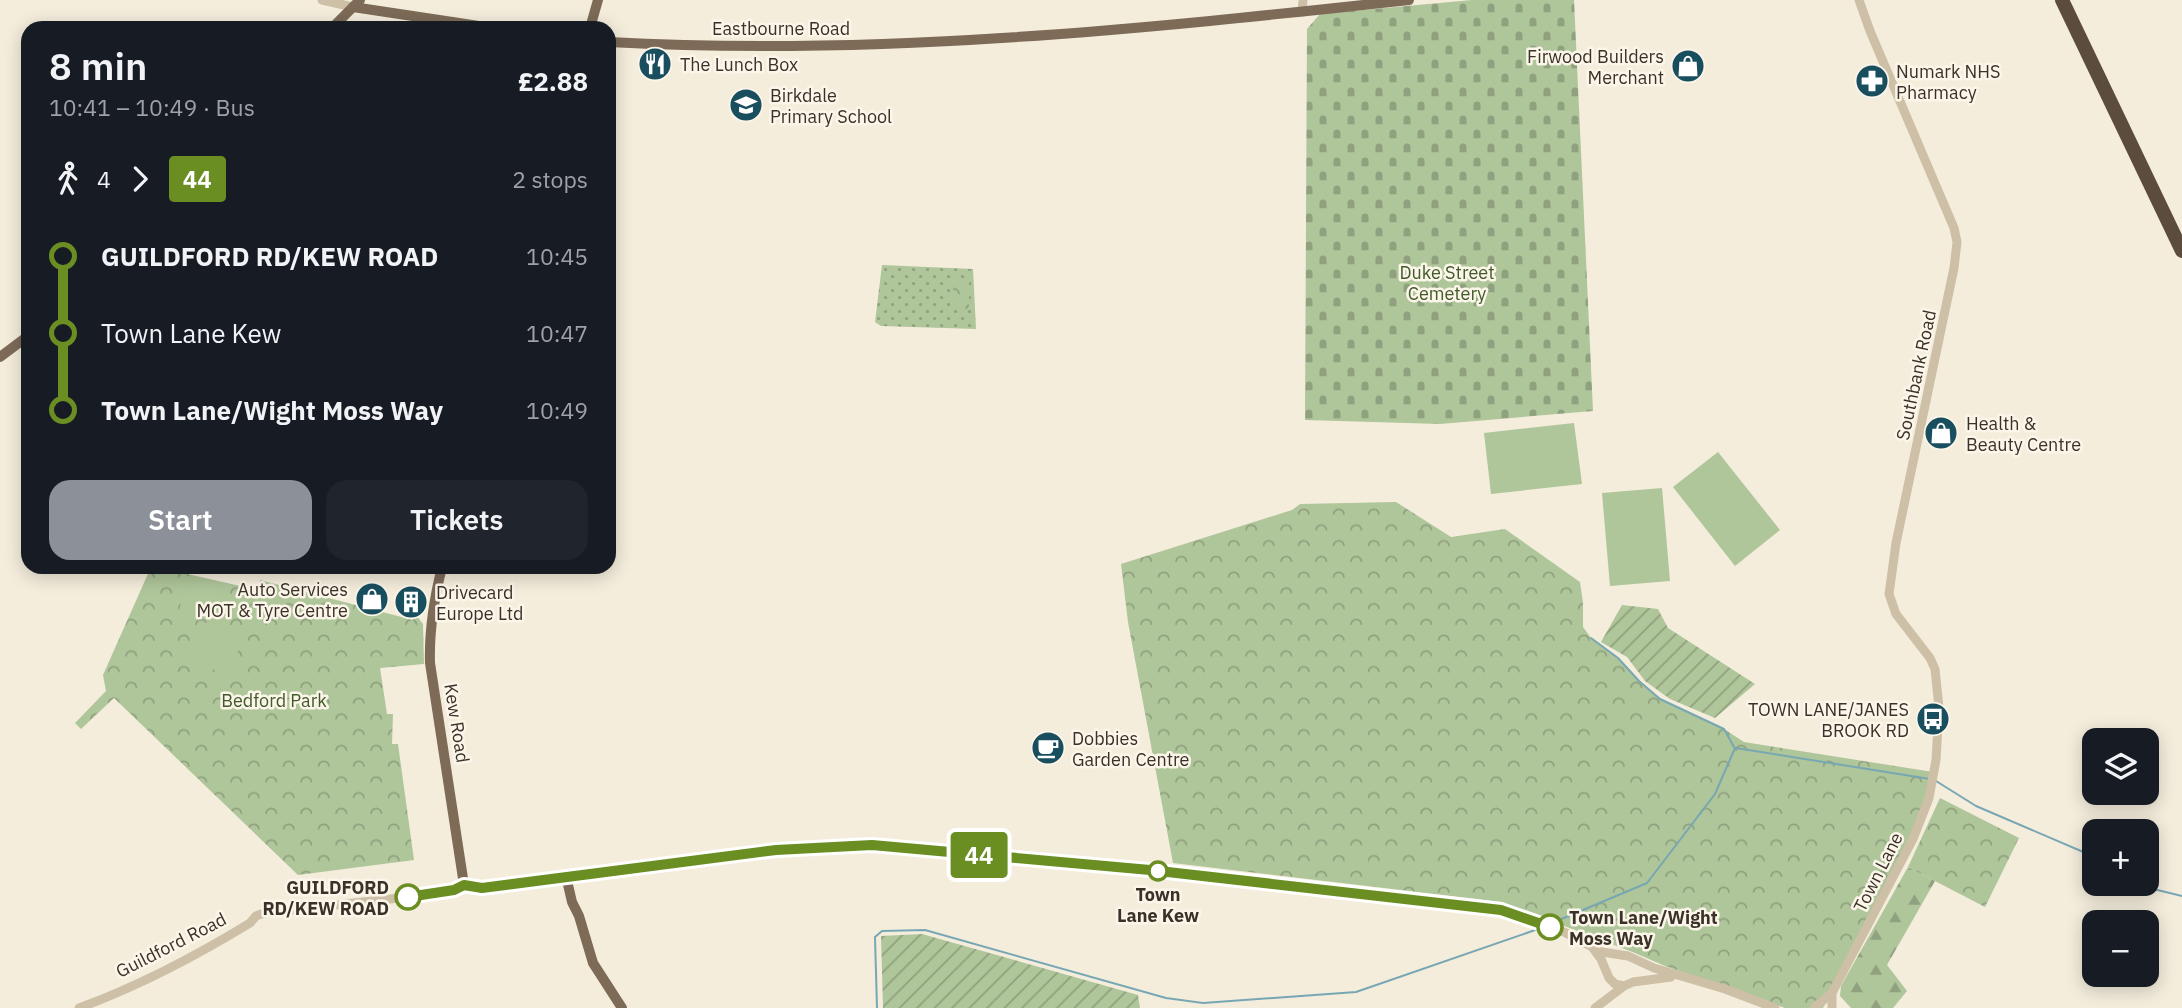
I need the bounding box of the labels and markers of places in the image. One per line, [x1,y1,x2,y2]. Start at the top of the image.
restaurant icon: The Lunch Box [636,45,674,83]
place label: Firwood Builders Merchant [1527,45,1664,89]
shop icon: Firwood Builders Merchant [1669,47,1707,85]
place label: The Lunch Box [680,53,798,76]
place label: Numark NHS Pharmacy [1896,60,2001,104]
pharmacy icon: Numark NHS Pharmacy [1853,62,1891,100]
place label: Birkdale Primary School [770,84,892,128]
school or university icon: Birkdale Primary School [727,86,765,124]
place label: Health & Beauty Centre [1966,412,2081,456]
shop icon: Health & Beauty Centre [1922,414,1960,452]
place label: Auto Services MOT & Tyre Centre [197,578,348,622]
shop icon: Auto Services MOT & Tyre Centre [353,580,391,618]
place label: Drivecard Europe Ltd [436,581,523,625]
building icon: Drivecard Europe Ltd [392,583,430,621]
place label: TOWN LANE/JANES BROOK RD [1748,698,1909,742]
bus stop icon: TOWN LANE/JANES BROOK RD [1914,700,1952,738]
place label: Dobbies Garden Centre [1072,727,1190,771]
cafe icon: Dobbies Garden Centre [1029,729,1067,767]
marker: Town Lane Kew [1148,861,1168,881]
place label: GUILDFORD RD/KEW ROAD [262,876,389,920]
place label: Town Lane Kew [1117,883,1199,927]
marker: GUILDFORD RD/KEW ROAD [395,884,421,910]
place label: Town Lane/Wight Moss Way [1569,906,1718,950]
marker: Town Lane/Wight Moss Way [1537,914,1563,940]

